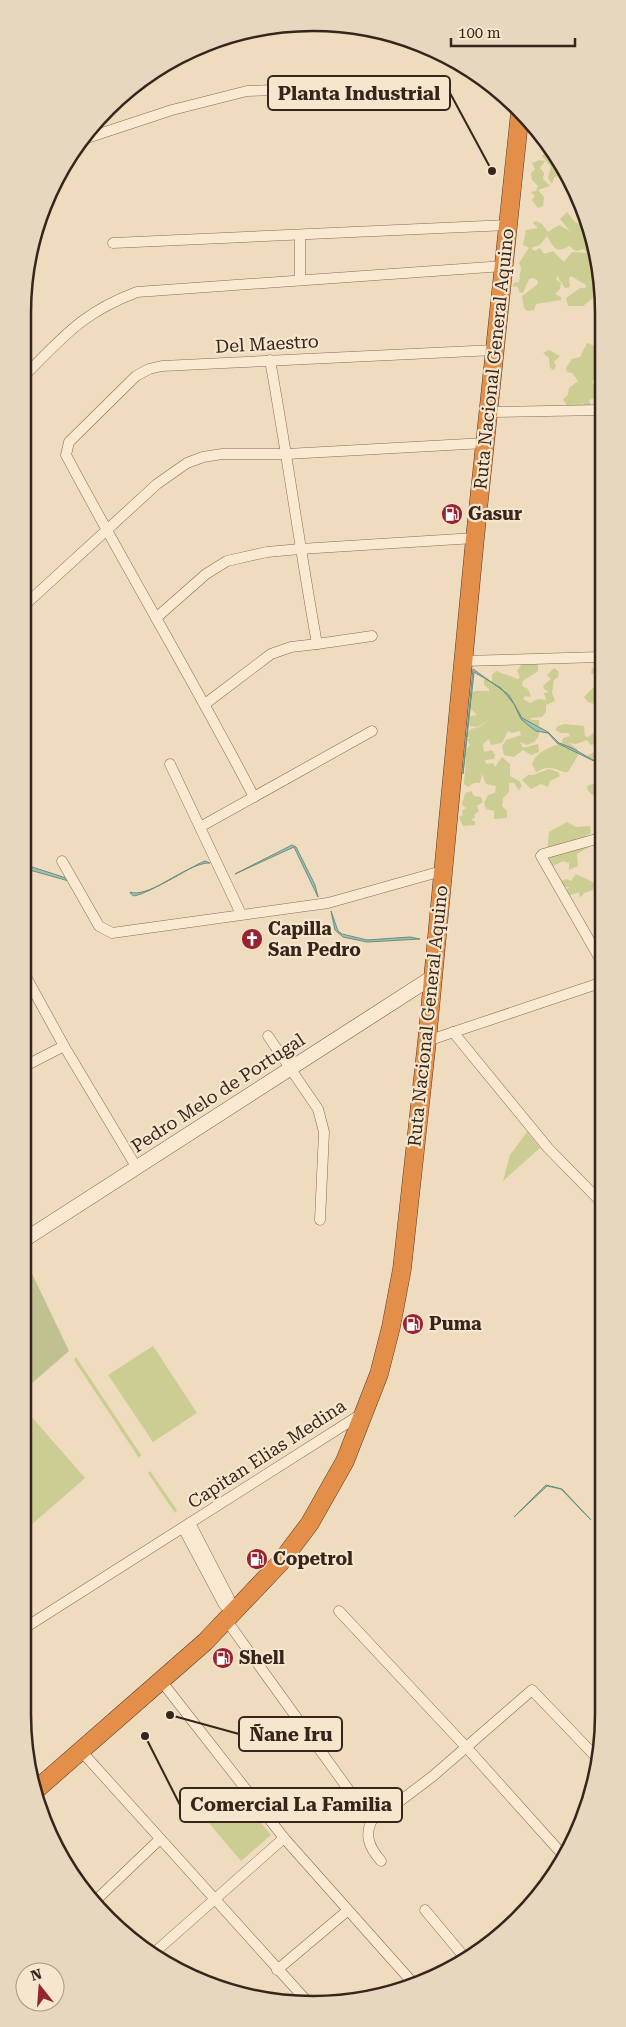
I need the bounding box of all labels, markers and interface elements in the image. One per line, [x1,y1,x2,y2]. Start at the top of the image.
scale bar [451,15,575,47]
text: 100 m [458,24,501,42]
callout: Planta Industrial [268,76,450,110]
text: Planta Industrial [278,82,440,105]
street label: Ruta Nacional General Aquino [469,227,518,491]
street label: Del Maestro [215,330,319,357]
fuel station icon: Gasur [440,502,464,526]
place label: Gasur [468,503,522,524]
street label: Ruta Nacional General Aquino [403,884,452,1148]
place label: Capilla San Pedro [268,918,361,960]
church icon: Capilla San Pedro [240,927,264,951]
street label: Pedro Melo de Portugal [127,1028,309,1157]
fuel station icon: Puma [401,1312,425,1336]
place label: Puma [429,1313,482,1334]
street label: Capitan Elias Medina [184,1395,350,1512]
fuel station icon: Copetrol [245,1547,269,1571]
place label: Copetrol [273,1548,353,1569]
fuel station icon: Shell [211,1646,235,1670]
place label: Shell [239,1647,285,1668]
callout: Ñane Iru [239,1717,342,1751]
text: Ñane Iru [250,1723,333,1746]
callout: Comercial La Familia [180,1788,402,1822]
text: Comercial La Familia [190,1793,392,1816]
north arrow [15,1962,65,2012]
text: N [29,1965,44,1984]

